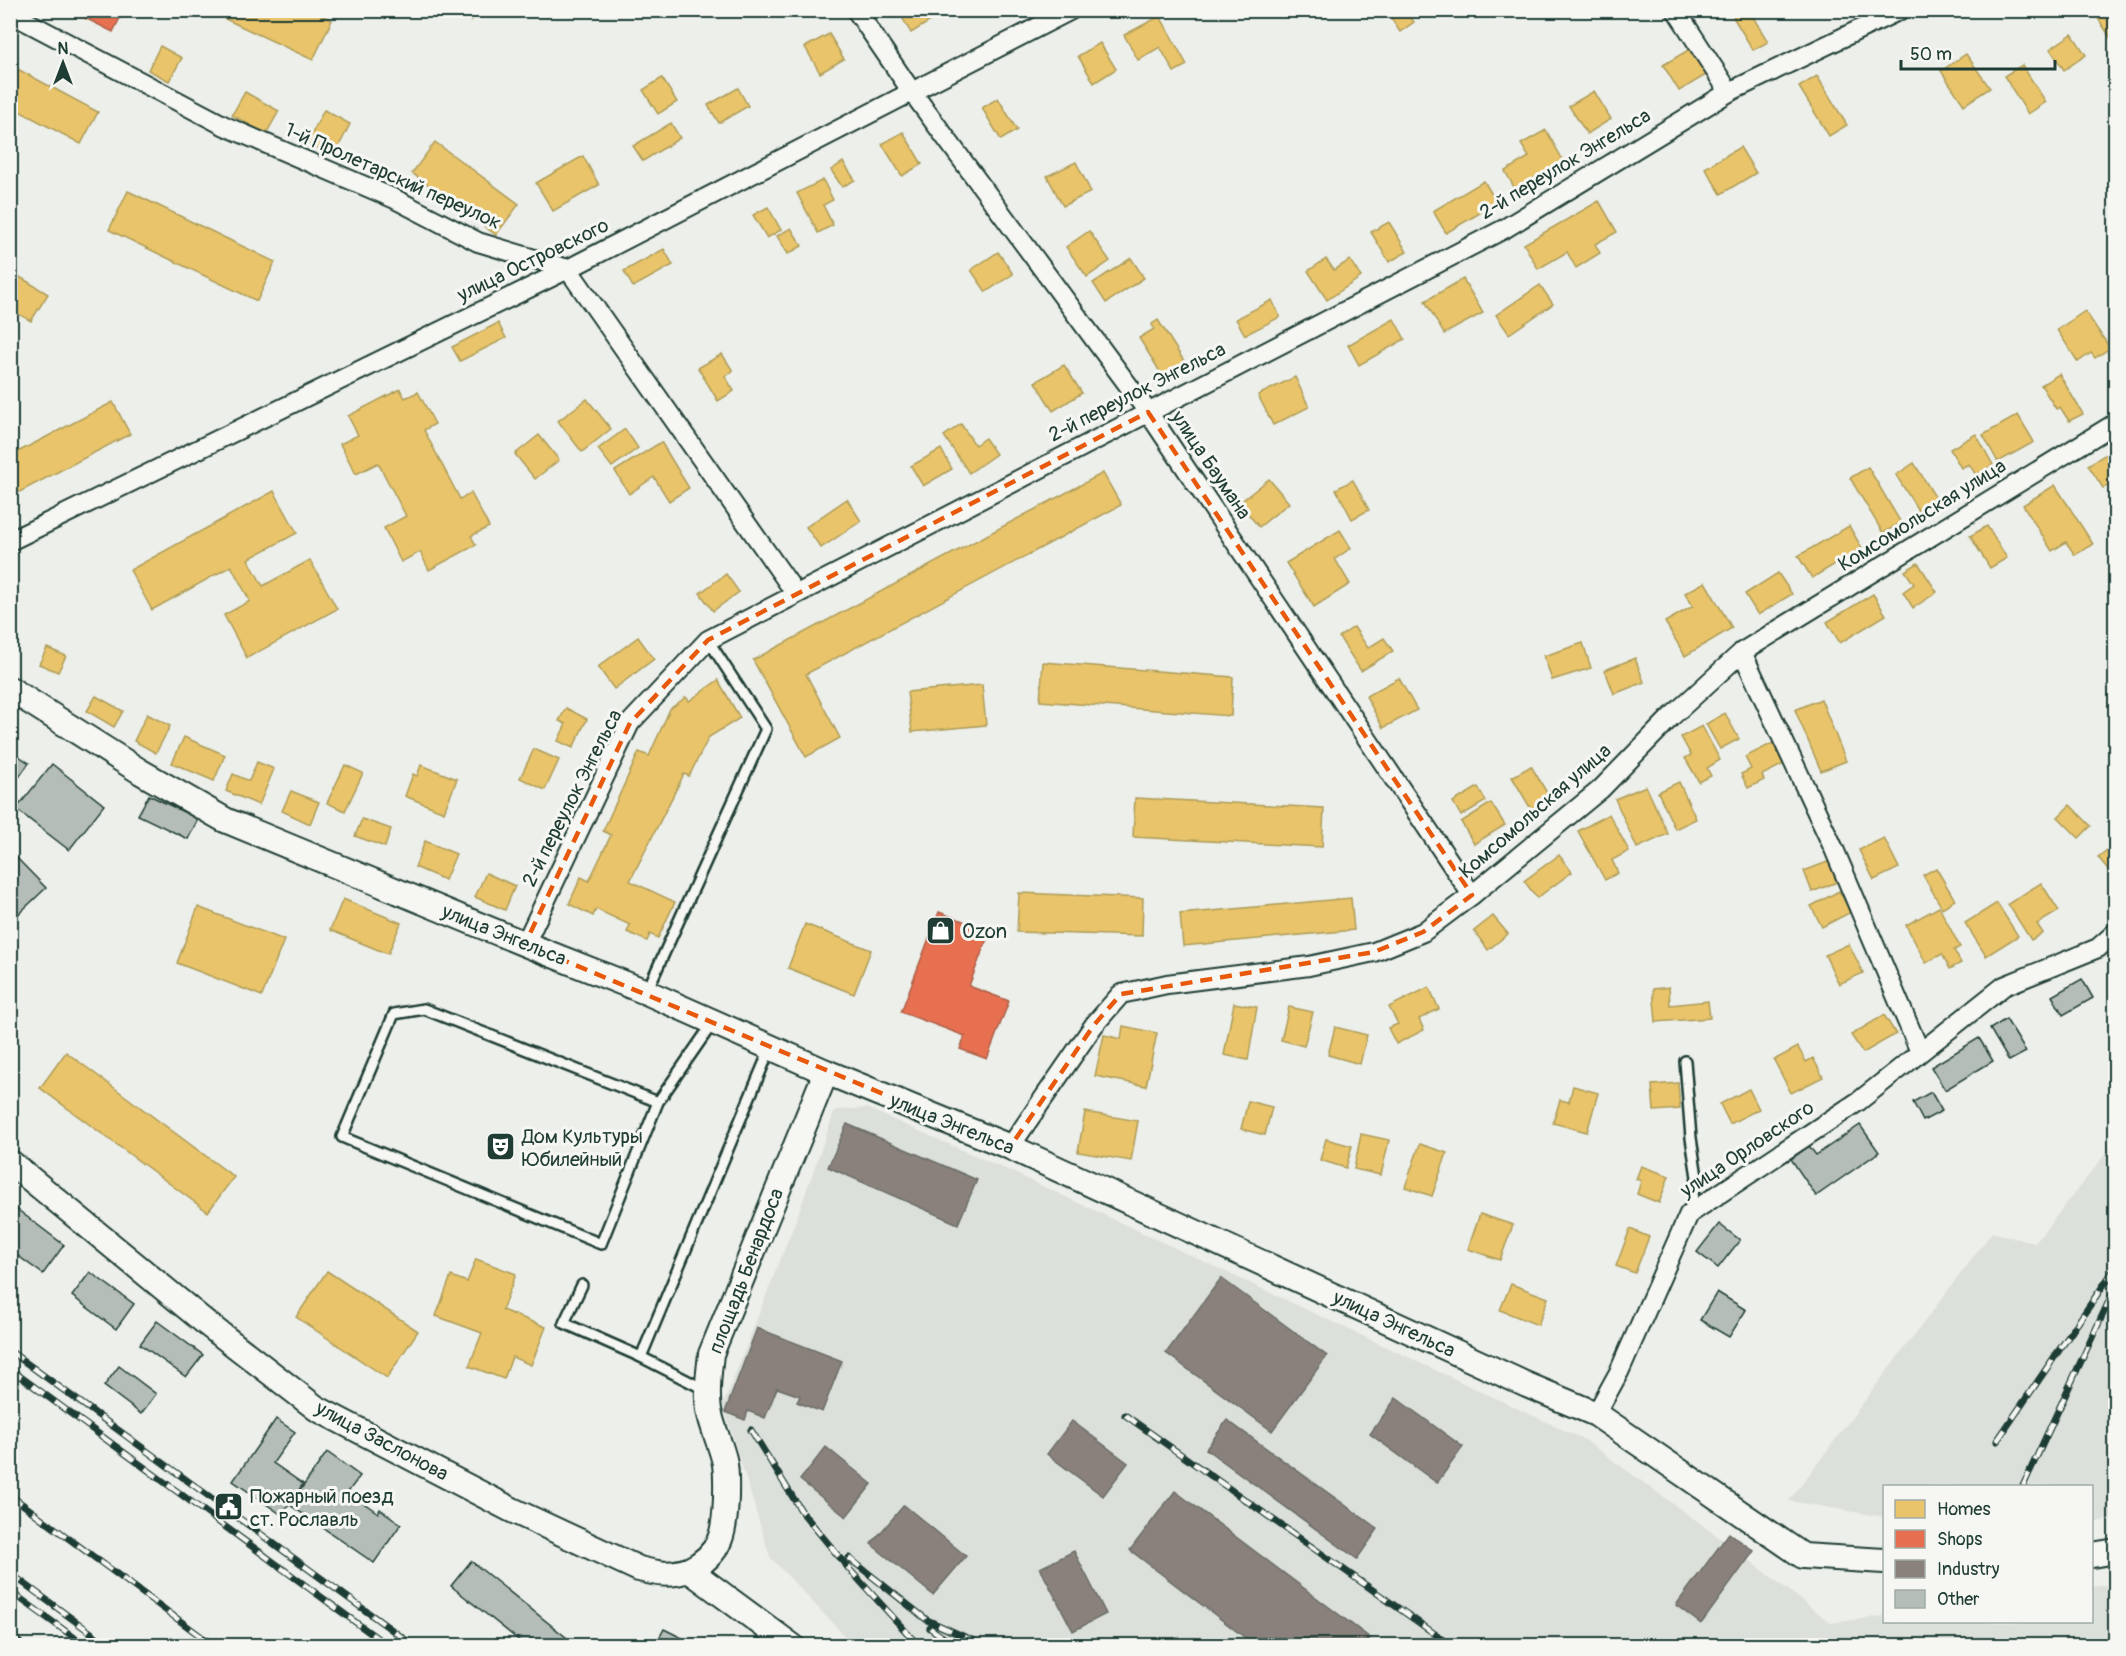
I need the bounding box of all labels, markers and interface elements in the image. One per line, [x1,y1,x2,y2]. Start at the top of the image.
north arrow [33,33,93,93]
scale bar [1901,33,2056,71]
text: N [58,39,69,59]
text: 50 m [1910,43,1952,66]
street label: 2-й переулок Энгельса [1475,103,1655,225]
street label: 1-й Пролетарский переулок [281,117,505,235]
street label: улица Островского [452,212,613,308]
street label: 2-й переулок Энгельса [1044,337,1230,447]
street label: улица Баумана [1165,405,1257,524]
street label: Комсомольская улица [1833,453,2011,577]
street label: 2-й переулок Энгельса [517,705,627,891]
street label: Комсомольская улица [1454,738,1616,884]
street label: улица Энгельса [437,898,570,971]
shop icon: Ozon [925,915,957,947]
place label: Ozon [962,919,1007,944]
street label: улица Энгельса [885,1087,1018,1160]
street label: улица Орловского [1674,1095,1819,1204]
place label: Дом Культуры Юбилейный [521,1124,643,1172]
theatre icon: Дом Культуры Юбилейный [485,1131,517,1163]
street label: площадь Бенардоса [703,1185,789,1357]
street label: улица Энгельса [1328,1284,1459,1363]
street label: улица Заслонова [310,1395,453,1486]
place label: Пожарный поезд ст. Рославль [250,1484,393,1532]
legend [1883,1485,2093,1623]
public building icon: Пожарный поезд ст. Рославль [213,1491,245,1523]
text: Homes [1937,1498,1990,1521]
text: Shops [1937,1528,1982,1551]
text: Industry [1937,1558,2000,1581]
text: Other [1937,1588,1980,1611]

